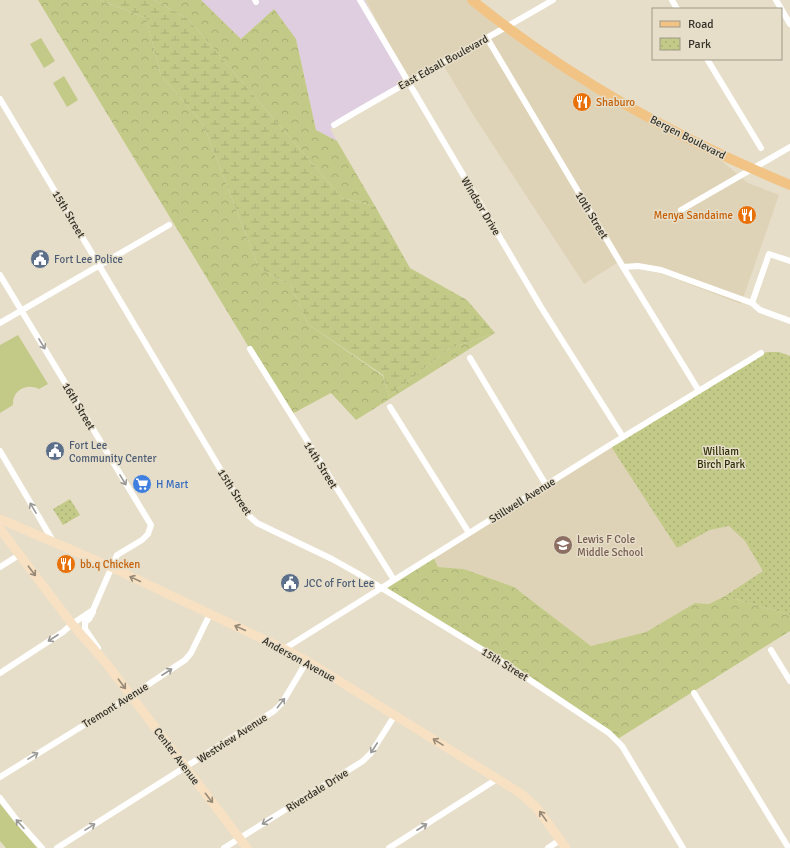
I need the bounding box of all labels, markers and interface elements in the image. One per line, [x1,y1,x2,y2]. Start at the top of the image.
legend [652,8,782,60]
text: Road [688,17,714,32]
street label: East Edsall Boulevard [396,32,491,93]
text: Park [688,37,711,52]
restaurant icon: Shaburo [571,91,593,113]
place label: Shaburo [596,96,635,109]
street label: Bergen Boulevard [648,113,728,162]
street label: Windsor Drive [458,175,503,238]
street label: 15th Street [49,188,88,240]
street label: 10th Street [572,189,611,241]
restaurant icon: Menya Sandaime [736,204,758,226]
place label: Menya Sandaime [653,209,733,222]
public building icon: Fort Lee Police [29,248,51,270]
place label: Fort Lee Police [54,253,123,266]
one-way arrow [38,338,46,350]
street label: 16th Street [59,380,98,432]
place label: Fort Lee Community Center [69,439,157,465]
street label: 14th Street [301,439,340,491]
public building icon: Fort Lee Community Center [44,440,66,462]
park label: William Birch Park [697,445,746,471]
street label: 15th Street [215,467,254,518]
supermarket icon: H Mart [131,473,153,495]
one-way arrow [120,474,128,486]
street label: Stillwell Avenue [487,475,558,526]
place label: H Mart [156,478,189,491]
one-way arrow [29,502,37,514]
place label: Lewis F Cole Middle School [577,533,644,559]
school or university icon: Lewis F Cole Middle School [552,534,574,556]
restaurant icon: bb.q Chicken [55,553,77,575]
place label: bb.q Chicken [80,558,140,571]
one-way arrow [28,566,36,577]
public building icon: JCC of Fort Lee [279,572,301,594]
one-way arrow [129,575,141,582]
place label: JCC of Fort Lee [304,577,374,590]
one-way arrow [235,624,247,631]
one-way arrow [48,634,59,642]
street label: Anderson Avenue [260,634,338,685]
street label: 15th Street [479,645,531,684]
one-way arrow [161,668,172,676]
one-way arrow [117,678,126,689]
street label: Tremont Avenue [80,680,151,731]
one-way arrow [277,698,285,709]
street label: Westview Avenue [195,711,270,766]
street label: Center Avenue [151,725,202,787]
one-way arrow [433,738,444,746]
one-way arrow [370,742,378,753]
one-way arrow [27,752,38,760]
street label: Riverdale Drive [284,766,351,815]
one-way arrow [205,793,213,804]
one-way arrow [539,811,547,822]
one-way arrow [262,817,273,825]
one-way arrow [16,819,25,829]
one-way arrow [84,823,96,831]
one-way arrow [416,823,427,831]

